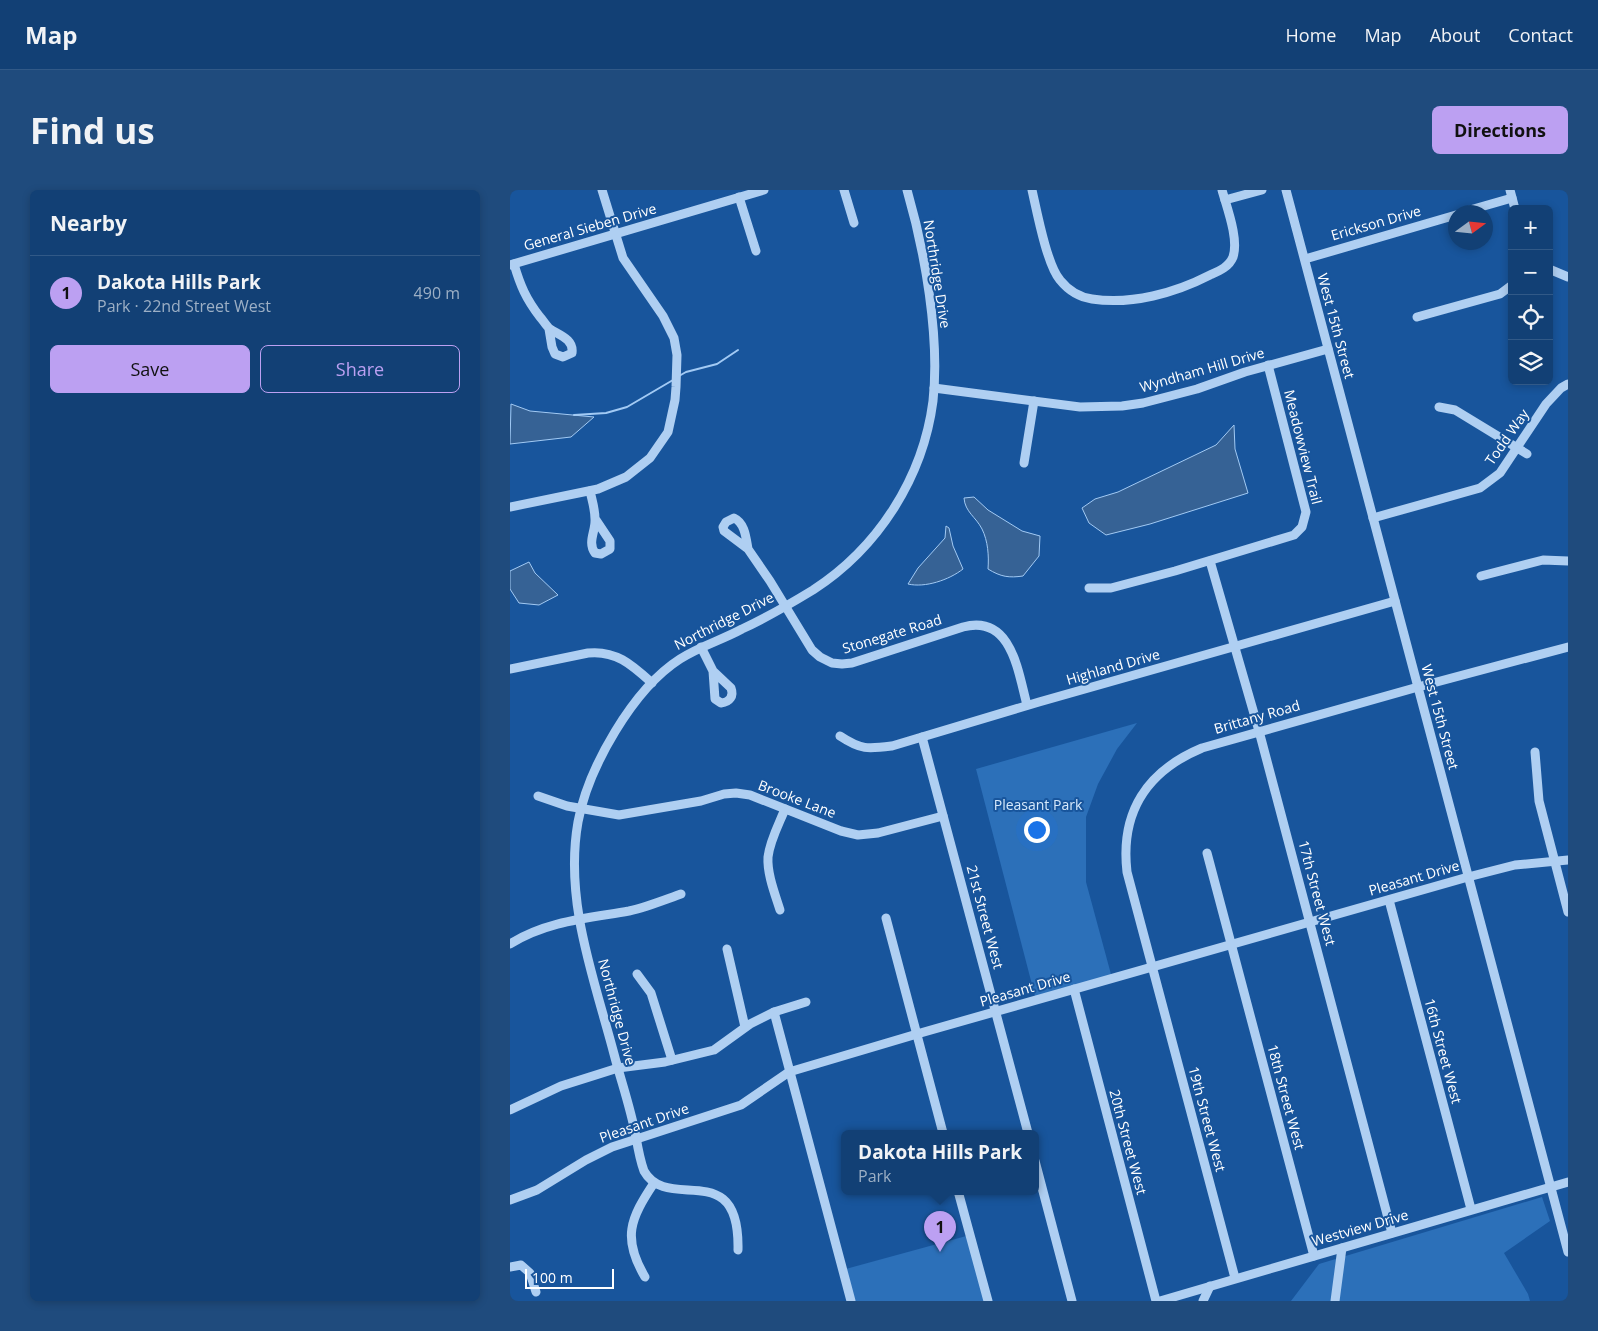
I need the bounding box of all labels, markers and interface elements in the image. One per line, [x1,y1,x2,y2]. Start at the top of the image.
text: Map [25,18,77,51]
text: Home [1286,23,1336,47]
text: Map [1364,23,1402,47]
text: About [1430,23,1480,47]
text: Contact [1508,23,1573,47]
button: Directions [1432,106,1568,154]
text: Find us [30,107,155,154]
street label: General Sieben Drive [521,198,659,255]
street label: Erickson Drive [1329,201,1423,244]
north arrow [1448,205,1493,250]
map controls [1508,205,1553,385]
button: + [1508,205,1553,250]
text: Nearby [50,209,127,237]
street label: Northridge Drive [920,218,955,330]
button: − [1508,250,1553,295]
text: Dakota Hills Park [97,269,261,295]
street label: West 15th Street [1313,271,1360,381]
text: 1 [61,282,71,304]
text: 490 m [414,282,460,304]
text: Park · 22nd Street West [97,295,271,317]
button: locate [1508,295,1553,340]
button: layers [1508,340,1553,385]
street label: Wyndham Hill Drive [1137,343,1267,396]
button: Save [50,345,250,393]
button: Share [260,345,460,393]
street label: Meadowview Trail [1280,388,1327,506]
street label: Todd Way [1480,404,1533,469]
street label: Northridge Drive [671,587,777,654]
street label: Stonegate Road [840,609,944,658]
street label: Highland Drive [1064,644,1162,689]
street label: West 15th Street [1417,662,1464,772]
street label: Brittany Road [1212,695,1302,738]
street label: Brooke Lane [755,775,839,822]
park label: Pleasant Park [994,795,1083,814]
your location [1024,817,1050,843]
street label: 17th Street West [1294,838,1341,948]
street label: Pleasant Drive [1366,855,1462,900]
street label: 21st Street West [963,863,1008,971]
street label: Northridge Drive [594,957,641,1067]
street label: Pleasant Drive [977,966,1073,1011]
street label: 16th Street West [1420,996,1467,1106]
street label: 18th Street West [1263,1042,1310,1152]
street label: 19th Street West [1184,1064,1231,1174]
street label: 20th Street West [1105,1087,1152,1197]
street label: Pleasant Drive [597,1098,691,1147]
popup [841,1130,1039,1195]
text: Dakota Hills Park [858,1139,1022,1165]
text: Park [858,1165,892,1187]
street label: Westview Drive [1309,1205,1410,1250]
pin: 1 [924,1211,956,1252]
scale bar [525,1266,614,1289]
text: 100 m [532,1268,573,1287]

